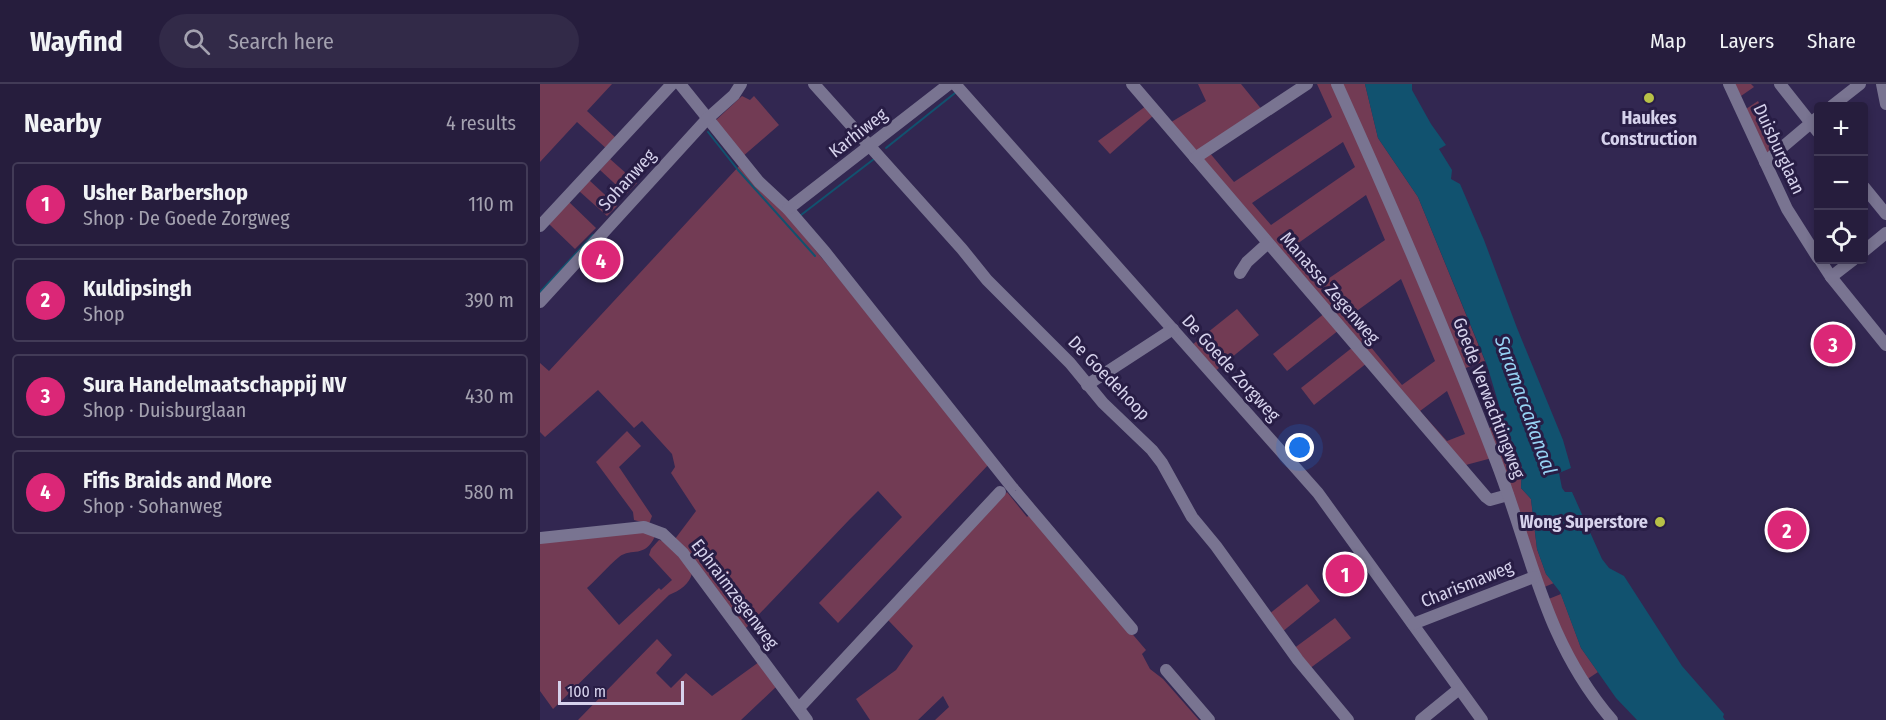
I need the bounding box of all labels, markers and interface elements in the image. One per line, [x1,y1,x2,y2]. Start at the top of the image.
search box [159,14,579,68]
text: Wayfind [30,25,123,58]
icon: search [180,25,213,58]
text: Search here [228,28,334,55]
text: Map [1650,28,1686,54]
text: Layers [1719,28,1774,54]
text: Share [1807,28,1856,54]
marker: Haukes Construction [1642,91,1656,105]
street label: Duisburglaan [1748,100,1810,198]
map controls [1814,102,1868,264]
button: + [1814,102,1868,156]
street label: Karhiweg [825,103,892,162]
place label: Haukes Construction [1601,107,1697,150]
text: Nearby [24,108,101,139]
text: 4 results [446,111,516,135]
street label: Sohanweg [594,144,661,215]
button: − [1814,156,1868,210]
text: Usher Barbershop [83,179,248,206]
text: 1 [41,192,50,216]
text: 110 m [468,192,514,216]
text: Shop · De Goede Zorgweg [83,206,290,230]
button: locate [1814,210,1868,264]
street label: Manasse Zegenweg [1276,228,1385,349]
pin: 4 [582,238,620,282]
text: Kuldipsingh [83,275,192,302]
text: 2 [41,288,50,312]
text: 390 m [465,288,514,312]
text: Shop [83,302,125,326]
street label: De Goede Zorgweg [1177,310,1285,426]
street label: Goede Verwachtingweg [1448,315,1530,482]
pin: 3 [1814,322,1852,366]
street label: De Goedehoop [1063,331,1155,425]
water label: Saramaccakanaal [1489,331,1562,478]
text: Sura Handelmaatschappij NV [83,371,346,398]
text: 3 [41,384,50,408]
text: 430 m [465,384,514,408]
text: Shop · Duisburglaan [83,398,246,422]
your location [1285,433,1314,462]
text: Fifis Braids and More [83,467,272,494]
text: 4 [40,480,51,504]
text: 580 m [464,480,514,504]
text: Shop · Sohanweg [83,494,222,518]
pin: 2 [1768,508,1806,552]
place label: Wong Superstore [1520,511,1648,533]
marker: Wong Superstore [1653,515,1667,529]
street label: Ephraimzegenweg [687,535,784,654]
pin: 1 [1326,552,1364,596]
street label: Charismaweg [1418,555,1517,612]
scale bar [558,678,684,706]
text: 100 m [567,682,606,701]

